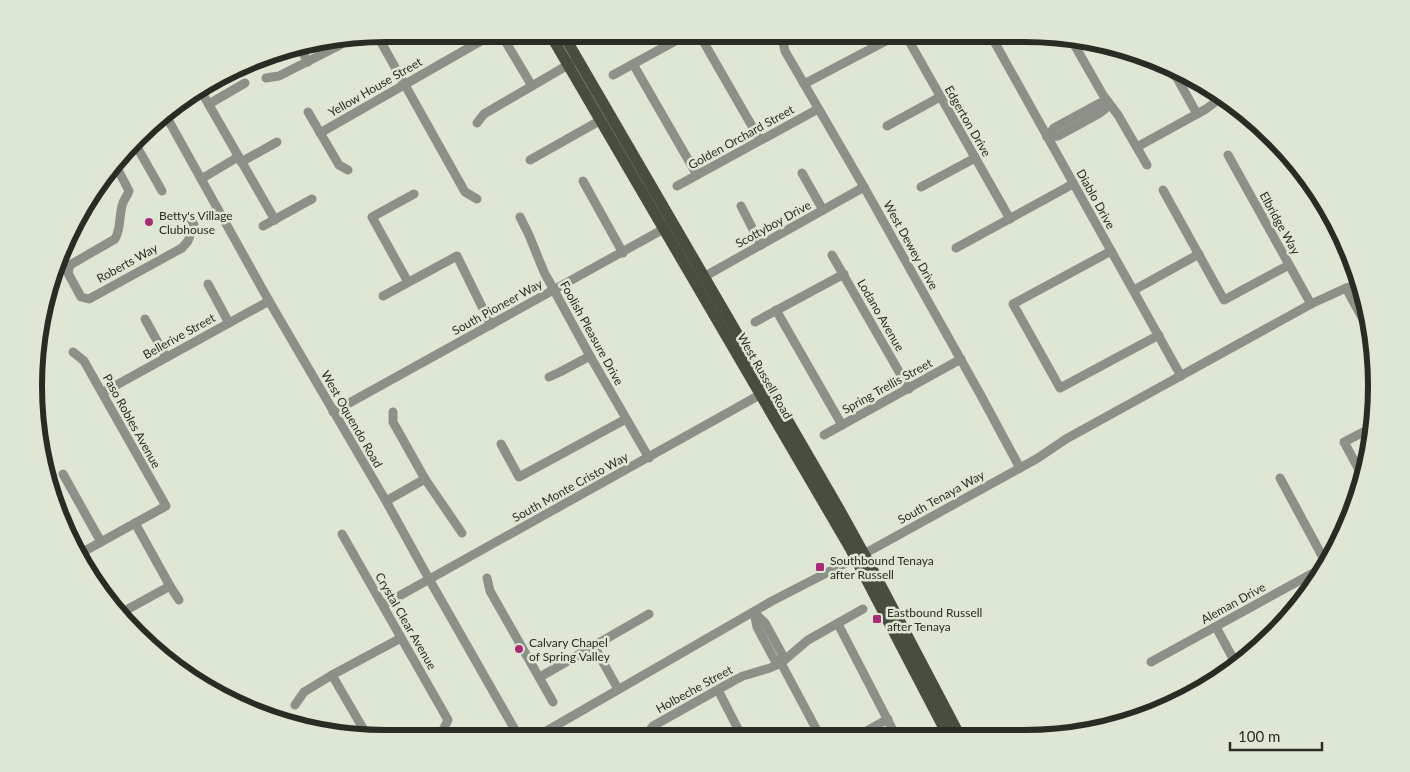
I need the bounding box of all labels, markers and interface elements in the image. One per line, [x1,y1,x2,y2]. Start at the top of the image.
street label: Yellow House Street [325,54,425,120]
street label: Edgerton Drive [942,83,994,159]
street label: Golden Orchard Street [685,101,797,172]
street label: Diablo Drive [1073,167,1119,231]
street label: Elbridge Way [1257,189,1304,258]
street label: Scottyboy Drive [733,197,813,251]
street label: West Dewey Drive [880,198,942,292]
place label: Betty's Village Clubhouse [159,208,233,237]
marker: Betty's Village Clubhouse [143,216,155,228]
street label: Roberts Way [94,240,161,286]
street label: South Pioneer Way [449,276,546,338]
street label: Lodano Avenue [854,276,908,354]
street label: Foolish Pleasure Drive [557,278,627,388]
street label: Bellerive Street [140,310,218,362]
street label: West Russell Road [734,330,796,422]
street label: Spring Trellis Street [839,355,935,417]
street label: West Oquendo Road [318,368,386,470]
street label: Paso Robles Avenue [100,371,164,471]
street label: South Monte Cristo Way [509,448,631,525]
street label: South Tenaya Way [895,467,988,527]
place label: Southbound Tenaya after Russell [830,553,934,582]
marker: Southbound Tenaya after Russell [814,561,826,573]
street label: Crystal Clear Avenue [372,570,440,672]
street label: Aleman Drive [1198,579,1268,627]
place label: Eastbound Russell after Tenaya [887,605,982,634]
marker: Eastbound Russell after Tenaya [871,613,883,625]
place label: Calvary Chapel of Spring Valley [529,635,611,664]
marker: Calvary Chapel of Spring Valley [513,643,525,655]
street label: Holbeche Street [653,661,735,716]
scale bar [1230,720,1322,752]
text: 100 m [1238,727,1280,745]

